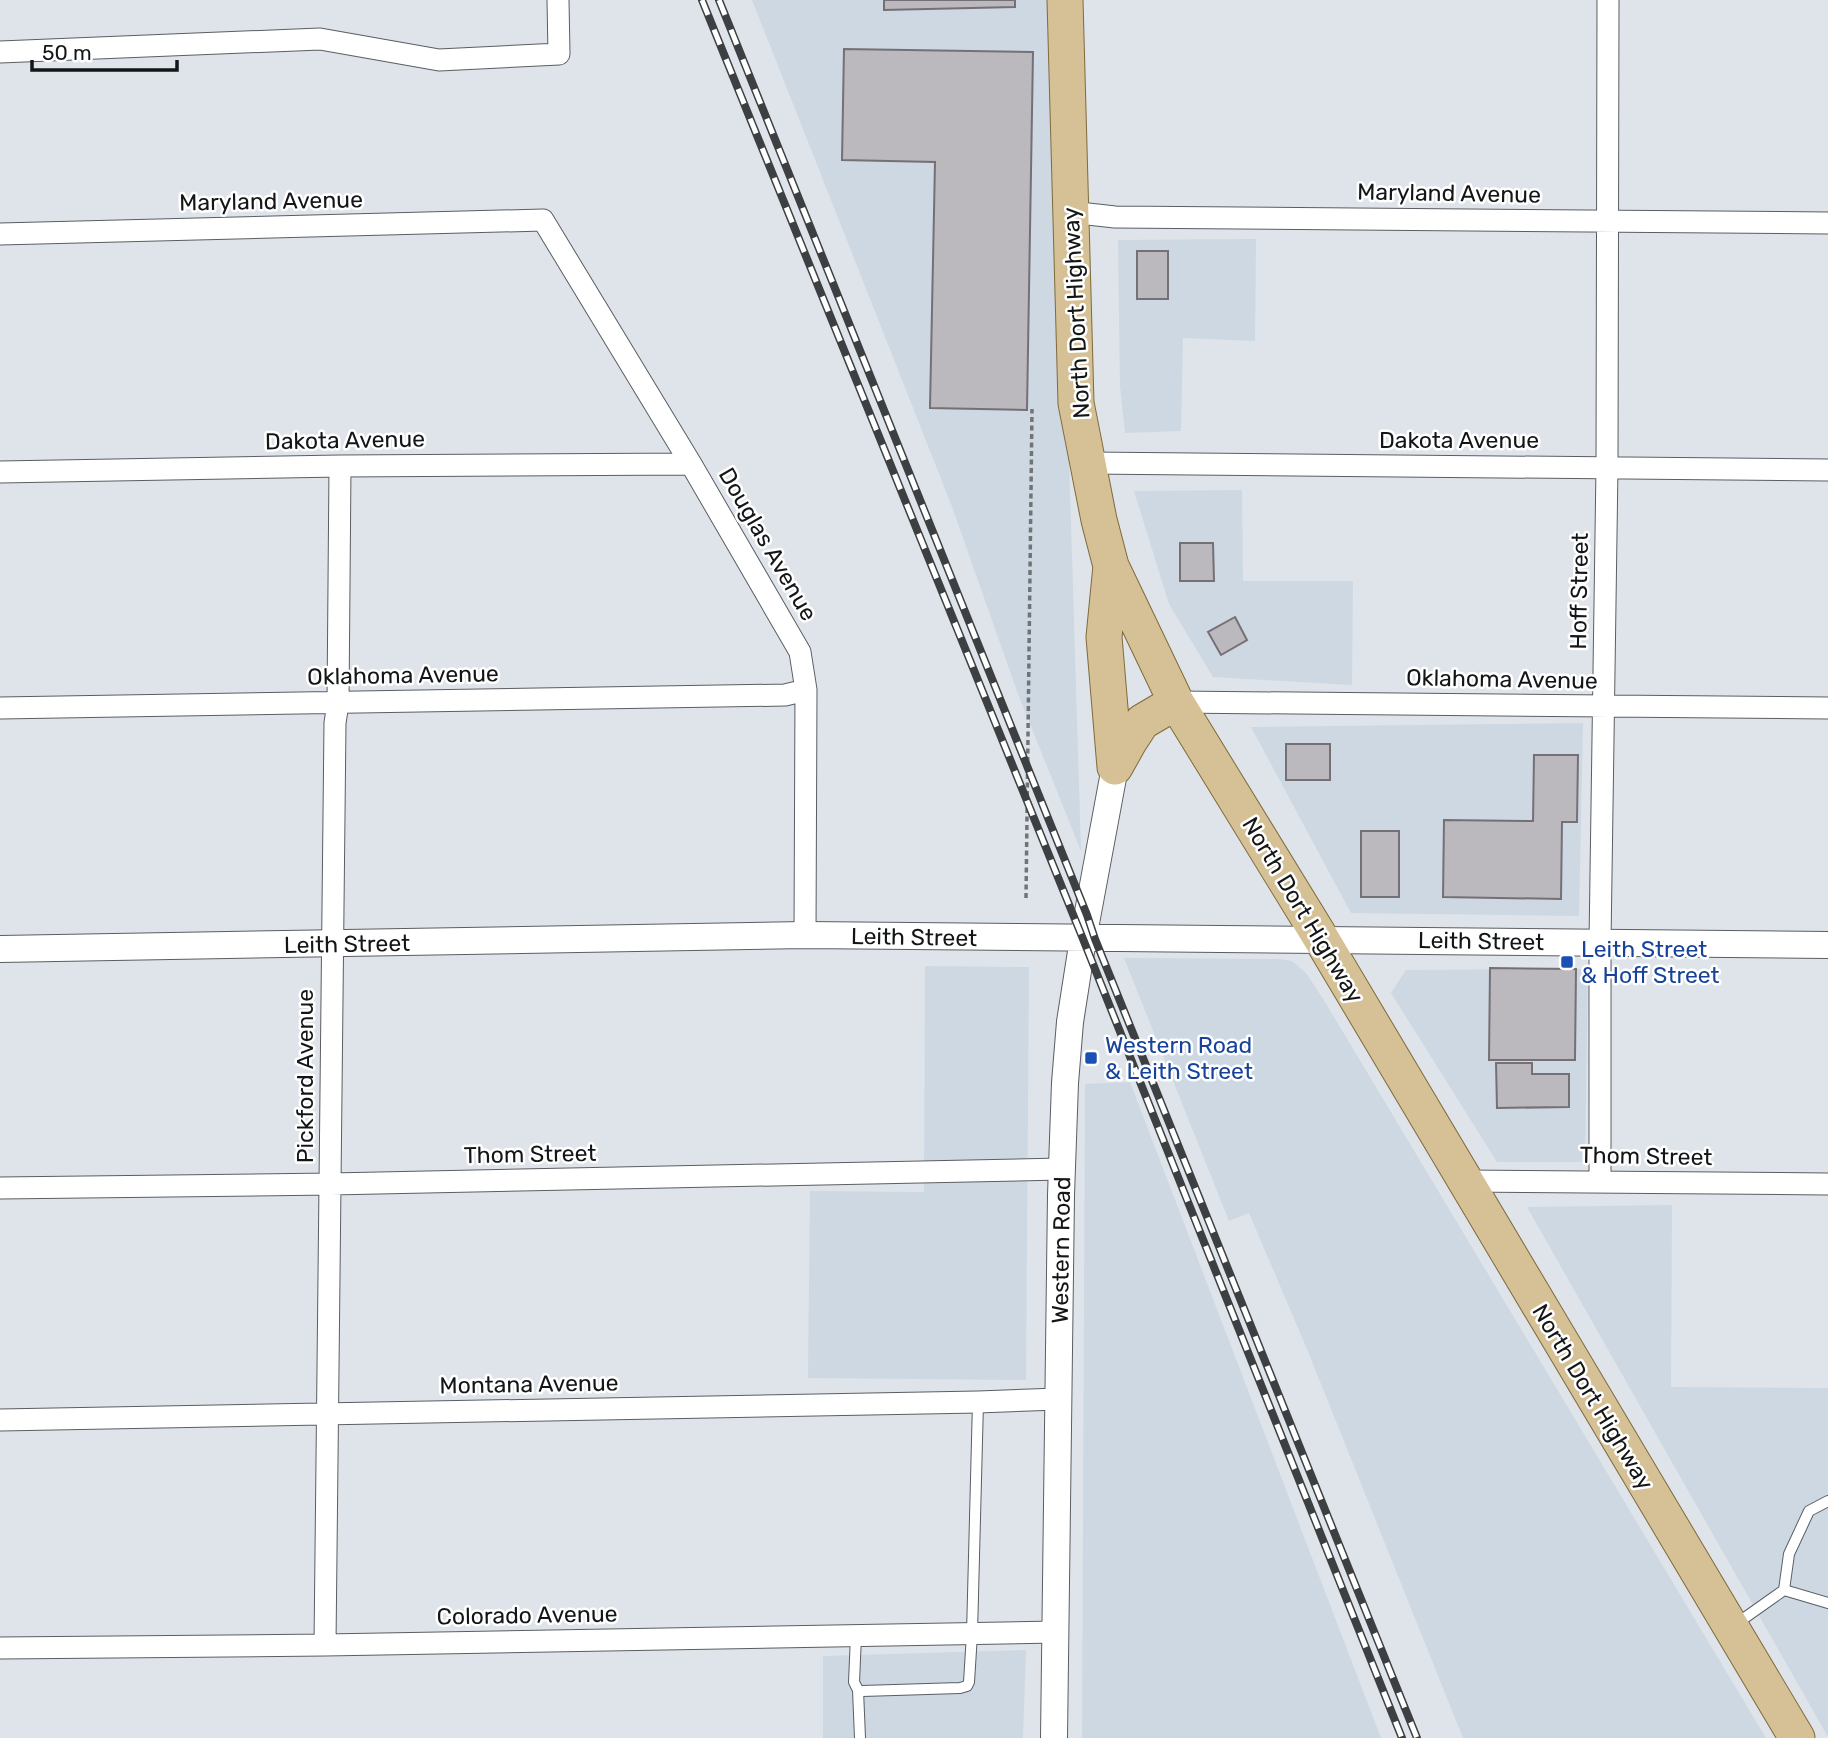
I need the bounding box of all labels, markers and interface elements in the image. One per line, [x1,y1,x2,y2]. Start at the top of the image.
scale bar [32,28,177,72]
text: 50 m [42,40,92,65]
street label: Maryland Avenue [1357,177,1541,209]
street label: Maryland Avenue [179,185,363,217]
street label: North Dort Highway [1056,206,1096,419]
street label: Dakota Avenue [265,425,425,455]
street label: Dakota Avenue [1379,426,1539,454]
street label: Douglas Avenue [713,462,823,626]
street label: Hoff Street [1564,532,1594,650]
street label: Oklahoma Avenue [307,659,499,691]
street label: Oklahoma Avenue [1406,663,1598,695]
street label: North Dort Highway [1236,812,1370,1008]
street label: Leith Street [851,922,977,952]
street label: Leith Street [1418,926,1544,956]
street label: Leith Street [284,929,410,959]
place label: Leith Street & Hoff Street [1581,935,1720,989]
marker: Leith Street & Hoff Street [1559,954,1575,970]
street label: Pickford Avenue [291,989,319,1163]
place label: Western Road & Leith Street [1105,1031,1253,1085]
marker: Western Road & Leith Street [1083,1050,1099,1066]
street label: Thom Street [463,1139,597,1169]
street label: Thom Street [1579,1141,1713,1171]
street label: Western Road [1046,1176,1076,1324]
street label: North Dort Highway [1526,1299,1660,1495]
street label: Montana Avenue [439,1368,619,1400]
street label: Colorado Avenue [436,1599,618,1631]

